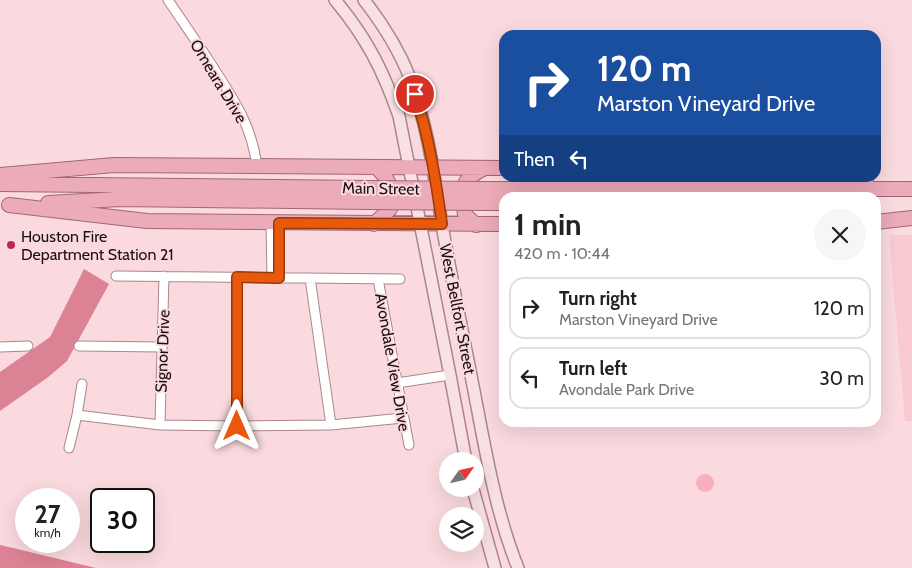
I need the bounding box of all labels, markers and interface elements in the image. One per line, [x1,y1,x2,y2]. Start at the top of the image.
street label: Omeara Drive [186,36,251,127]
text: 120 m [597,47,691,90]
icon: right [514,50,579,115]
pin [394,73,436,115]
icon: arrive [401,80,429,108]
text: Marston Vineyard Drive [597,90,815,117]
icon: left [565,145,593,173]
text: Then [514,148,555,171]
street label: Main Street [342,178,421,199]
text: 1 min [514,206,582,243]
button: close [814,209,866,261]
place label: Houston Fire Department Station 21 [21,227,174,264]
marker: Houston Fire Department Station 21 [5,239,17,251]
street label: West Bellfort Street [436,242,480,377]
text: 420 m · 10:44 [514,244,610,263]
text: Turn right [559,287,637,310]
street label: Avondale View Drive [371,292,414,433]
icon: right [516,294,544,322]
text: 120 m [814,297,864,320]
street label: Signor Drive [152,309,173,393]
text: Marston Vineyard Drive [559,310,718,329]
text: Turn left [559,357,627,380]
icon: left [516,364,544,392]
text: 30 m [820,367,864,390]
text: Avondale Park Drive [559,380,694,399]
position arrow [210,399,262,451]
north arrow [439,452,484,498]
map controls [439,452,484,552]
speed limit sign: 30 [90,488,155,553]
text: 27 [35,499,60,529]
button: layers [439,507,484,552]
text: km/h [34,525,61,540]

